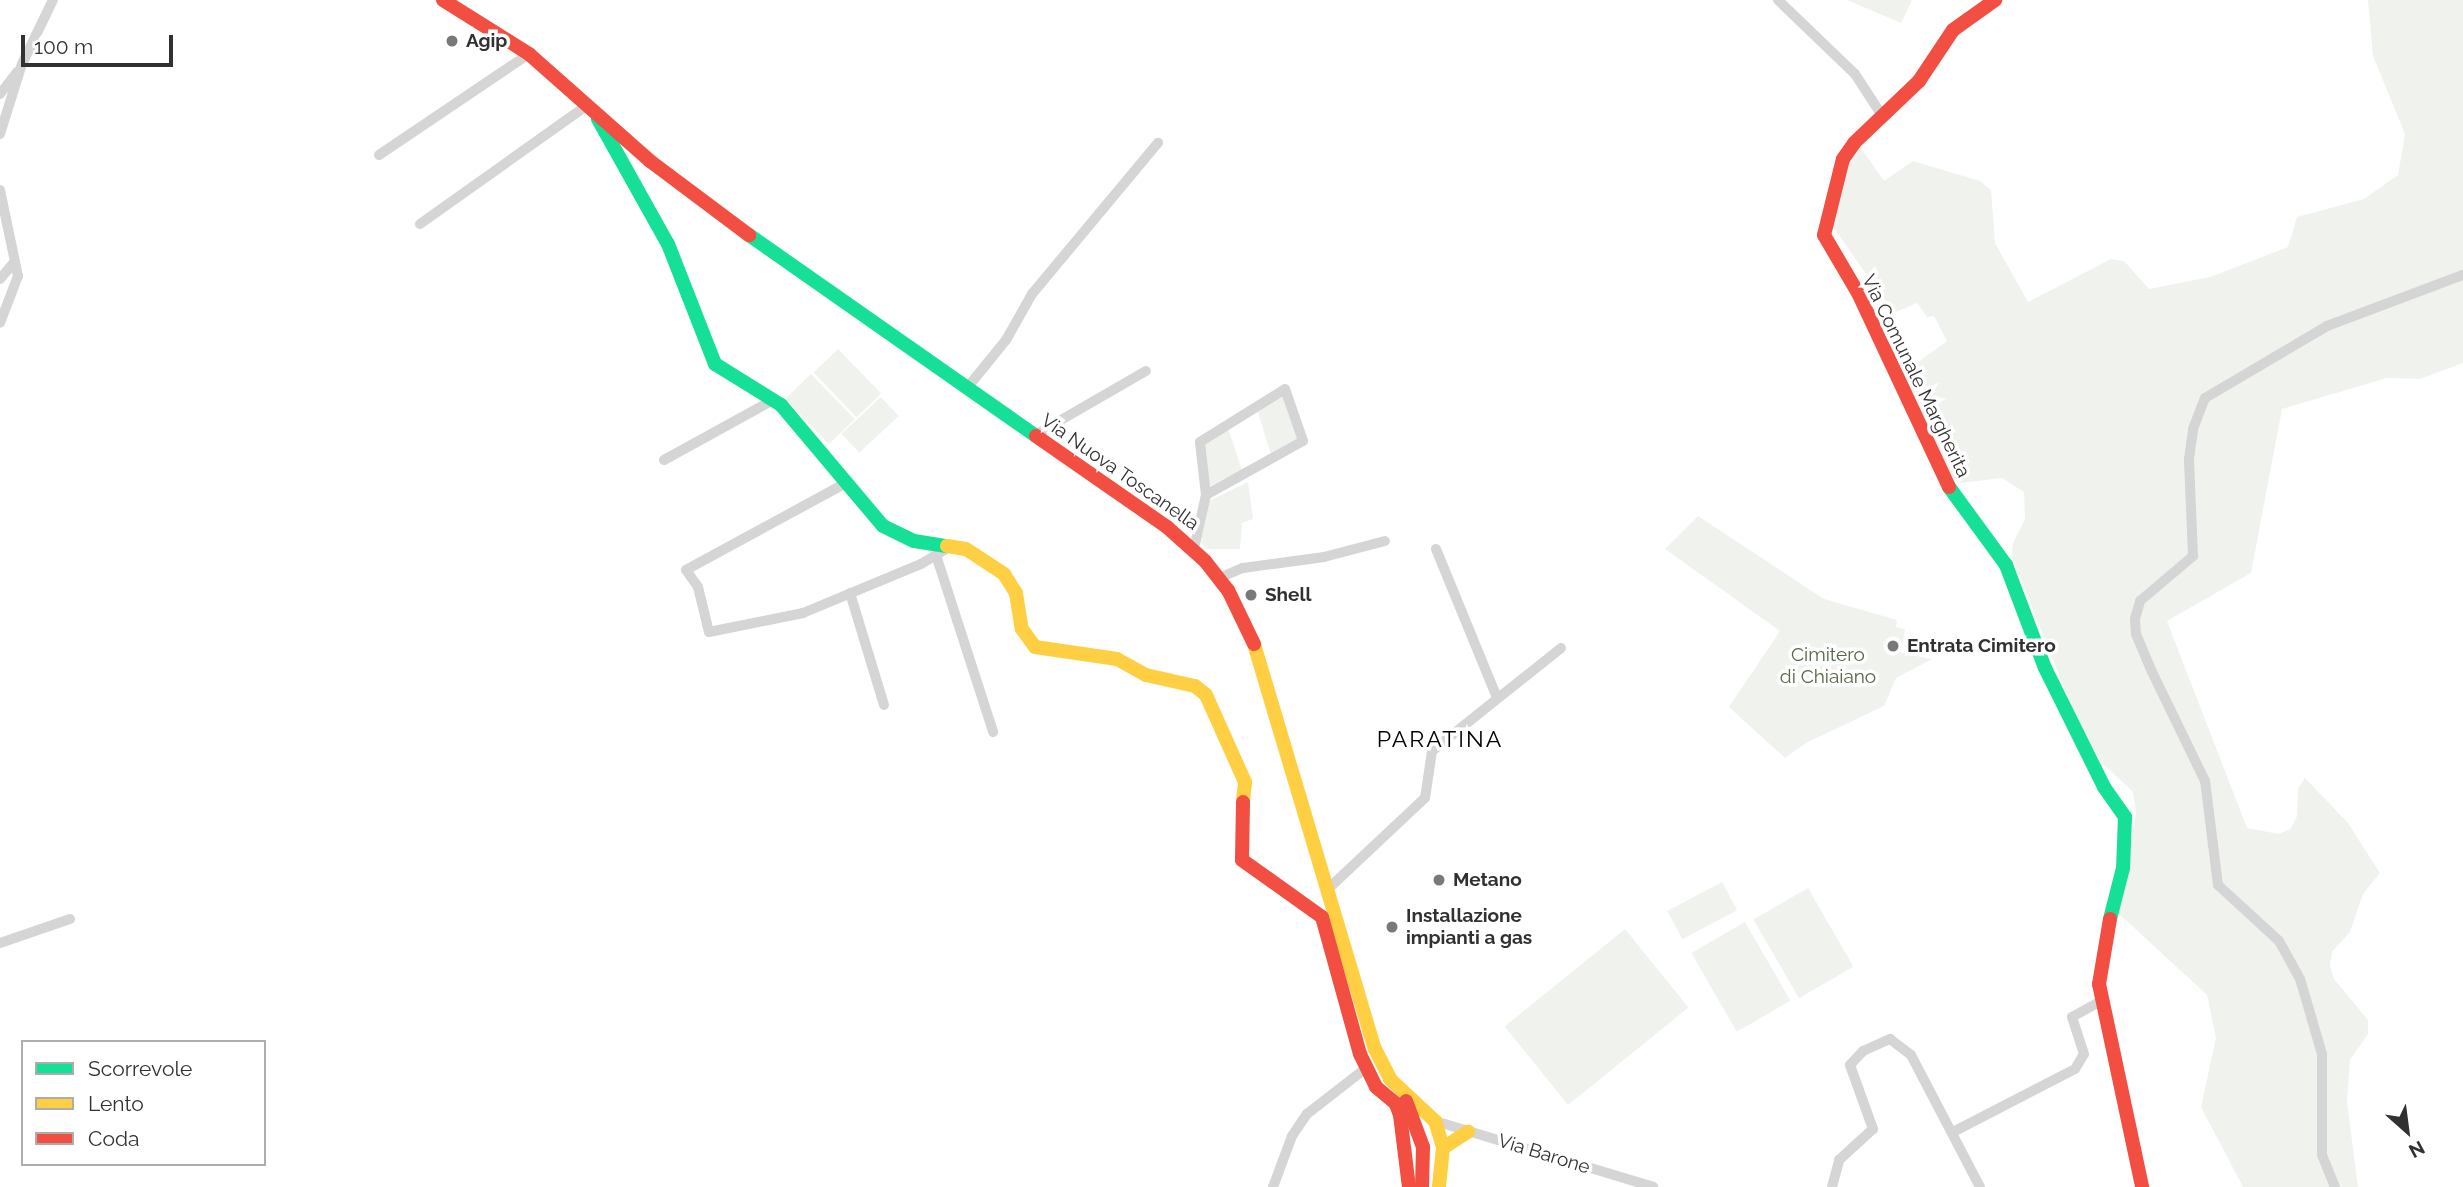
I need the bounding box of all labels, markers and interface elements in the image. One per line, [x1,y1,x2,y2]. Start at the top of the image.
scale bar [24,21,177,65]
place label: Agip [466,30,507,52]
marker: Agip [444,33,460,49]
text: 100 m [34,34,93,59]
street label: Via Comunale Margherita [1857,271,1975,481]
street label: Via Nuova Toscanella [1037,409,1203,535]
place label: Shell [1265,584,1312,606]
marker: Shell [1243,587,1259,603]
place label: Entrata Cimitero [1907,635,2056,657]
marker: Entrata Cimitero [1885,638,1901,654]
park label: Cimitero di Chiaiano [1780,644,1876,688]
district label: PARATINA [1378,725,1502,753]
place label: Metano [1453,869,1522,891]
marker: Metano [1431,872,1447,888]
place label: Installazione impianti a gas [1406,905,1532,949]
marker: Installazione impianti a gas [1384,919,1400,935]
legend [21,1040,266,1166]
text: Scorrevole [88,1056,192,1081]
text: Lento [88,1091,144,1116]
north arrow [2372,1096,2442,1166]
text: Coda [88,1126,139,1151]
street label: Via Barone [1495,1129,1593,1179]
text: N [2405,1136,2428,1163]

